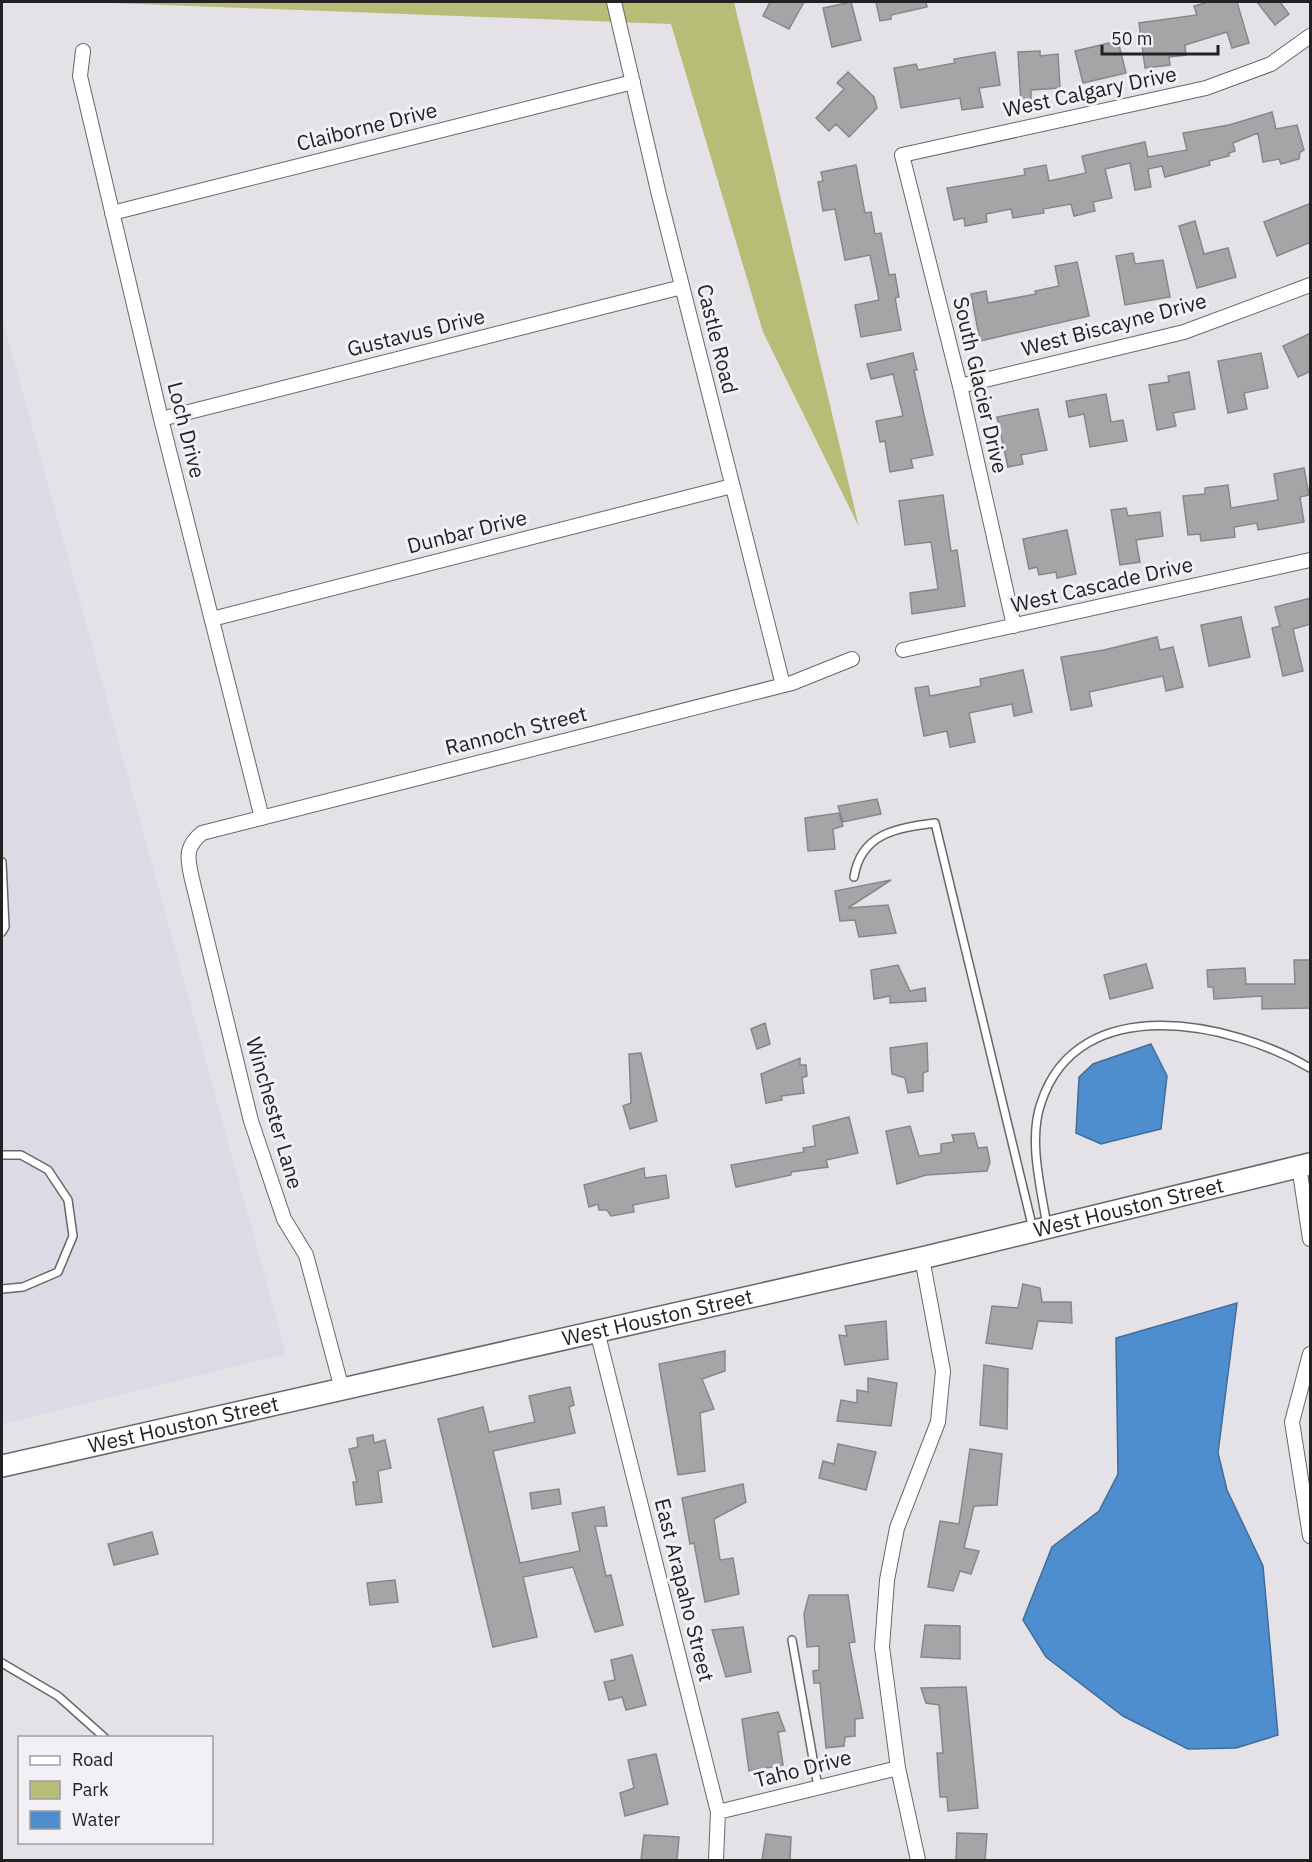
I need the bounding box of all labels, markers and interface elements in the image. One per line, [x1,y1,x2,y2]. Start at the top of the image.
scale bar [1102,18,1218,56]
text: 50 m [1111,27,1153,50]
street label: West Calgary Drive [1000,59,1179,123]
street label: Claiborne Drive [293,95,440,157]
street label: Castle Road [691,281,745,397]
street label: West Biscayne Drive [1018,286,1210,362]
street label: South Glacier Drive [947,294,1015,476]
street label: Gustavus Drive [344,301,488,363]
street label: Loch Drive [161,379,212,481]
street label: Dunbar Drive [404,503,530,559]
street label: West Cascade Drive [1008,549,1196,619]
street label: Rannoch Street [442,699,590,761]
street label: Winchester Lane [240,1034,310,1192]
street label: West Houston Street [1031,1170,1226,1243]
street label: West Houston Street [559,1282,755,1352]
street label: West Houston Street [85,1389,281,1459]
street label: East Arapaho Street [649,1495,721,1684]
legend [18,1736,213,1844]
street label: Taho Drive [751,1742,854,1794]
text: Road [72,1748,113,1771]
text: Park [72,1778,109,1801]
text: Water [72,1808,121,1831]

